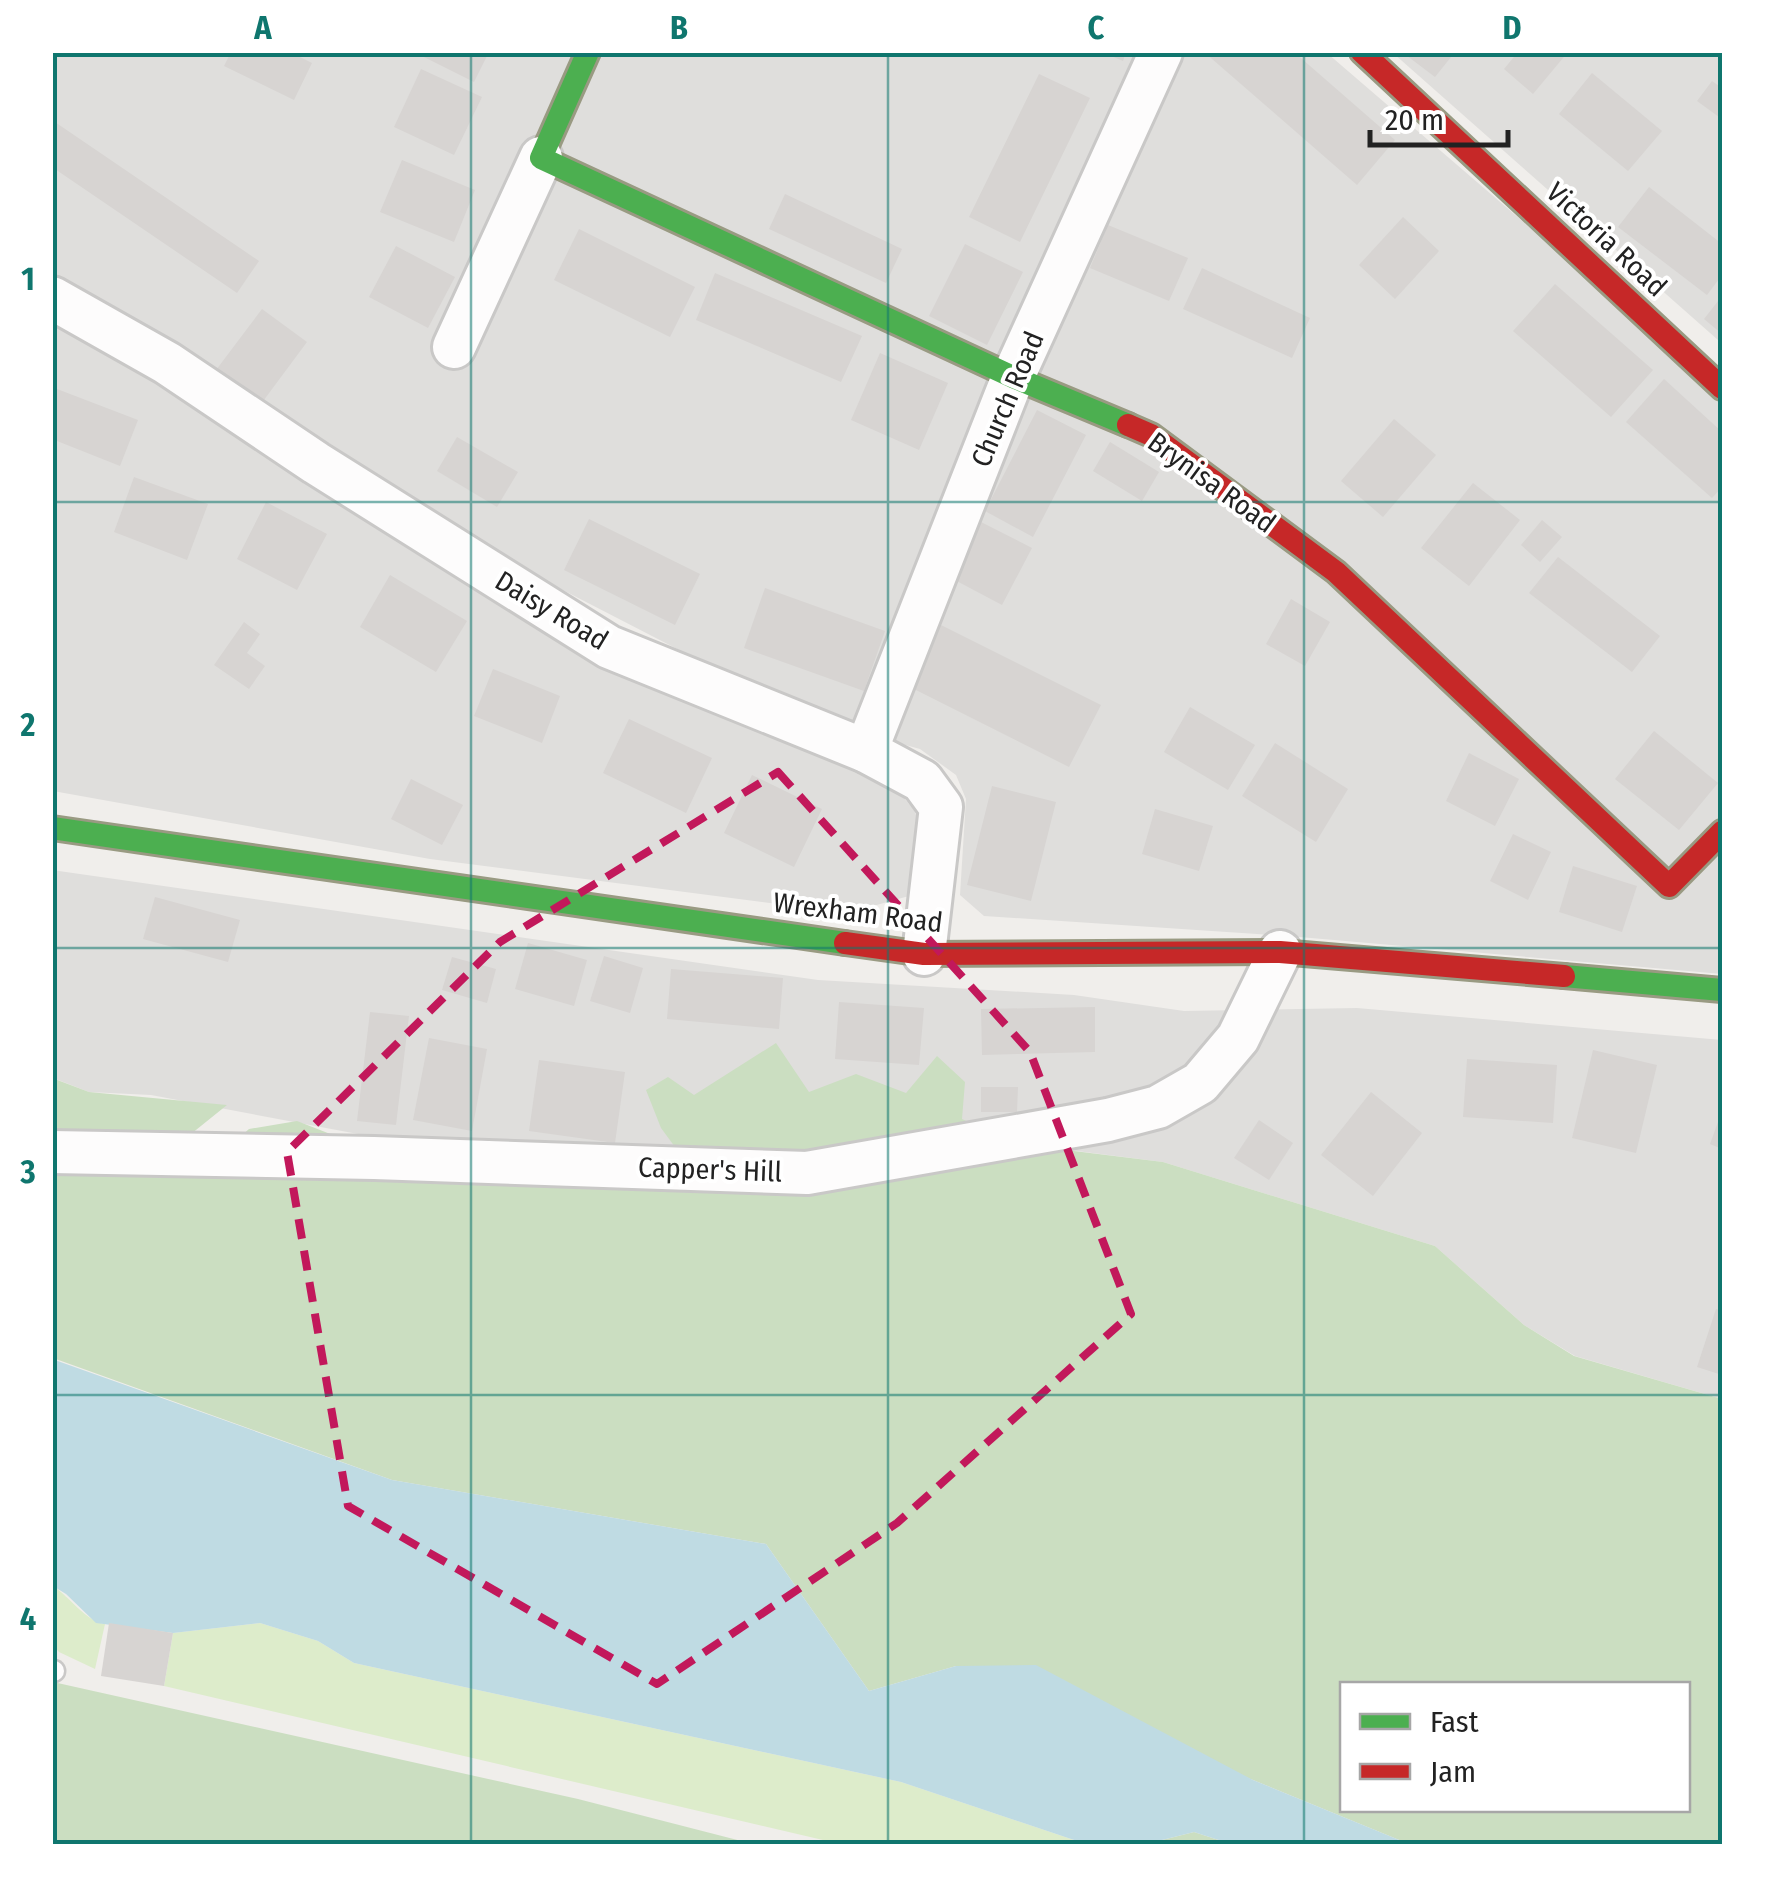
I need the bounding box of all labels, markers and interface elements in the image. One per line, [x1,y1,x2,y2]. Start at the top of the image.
text: A [253,9,272,47]
text: B [670,9,688,47]
text: C [1088,9,1105,47]
text: D [1502,9,1522,47]
scale bar [1370,85,1508,147]
text: 20 m [1385,102,1444,138]
street label: Victoria Road [1540,175,1673,303]
text: 1 [21,260,35,298]
street label: Church Road [964,327,1051,472]
street label: Brynisa Road [1142,425,1282,540]
street label: Daisy Road [489,564,614,657]
text: 2 [20,706,36,744]
street label: Wrexham Road [771,886,944,939]
street label: Capper's Hill [637,1150,782,1189]
text: 3 [19,1153,36,1191]
text: 4 [20,1600,36,1638]
legend [1340,1682,1690,1812]
text: Fast [1430,1704,1479,1740]
text: Jam [1430,1754,1476,1790]

